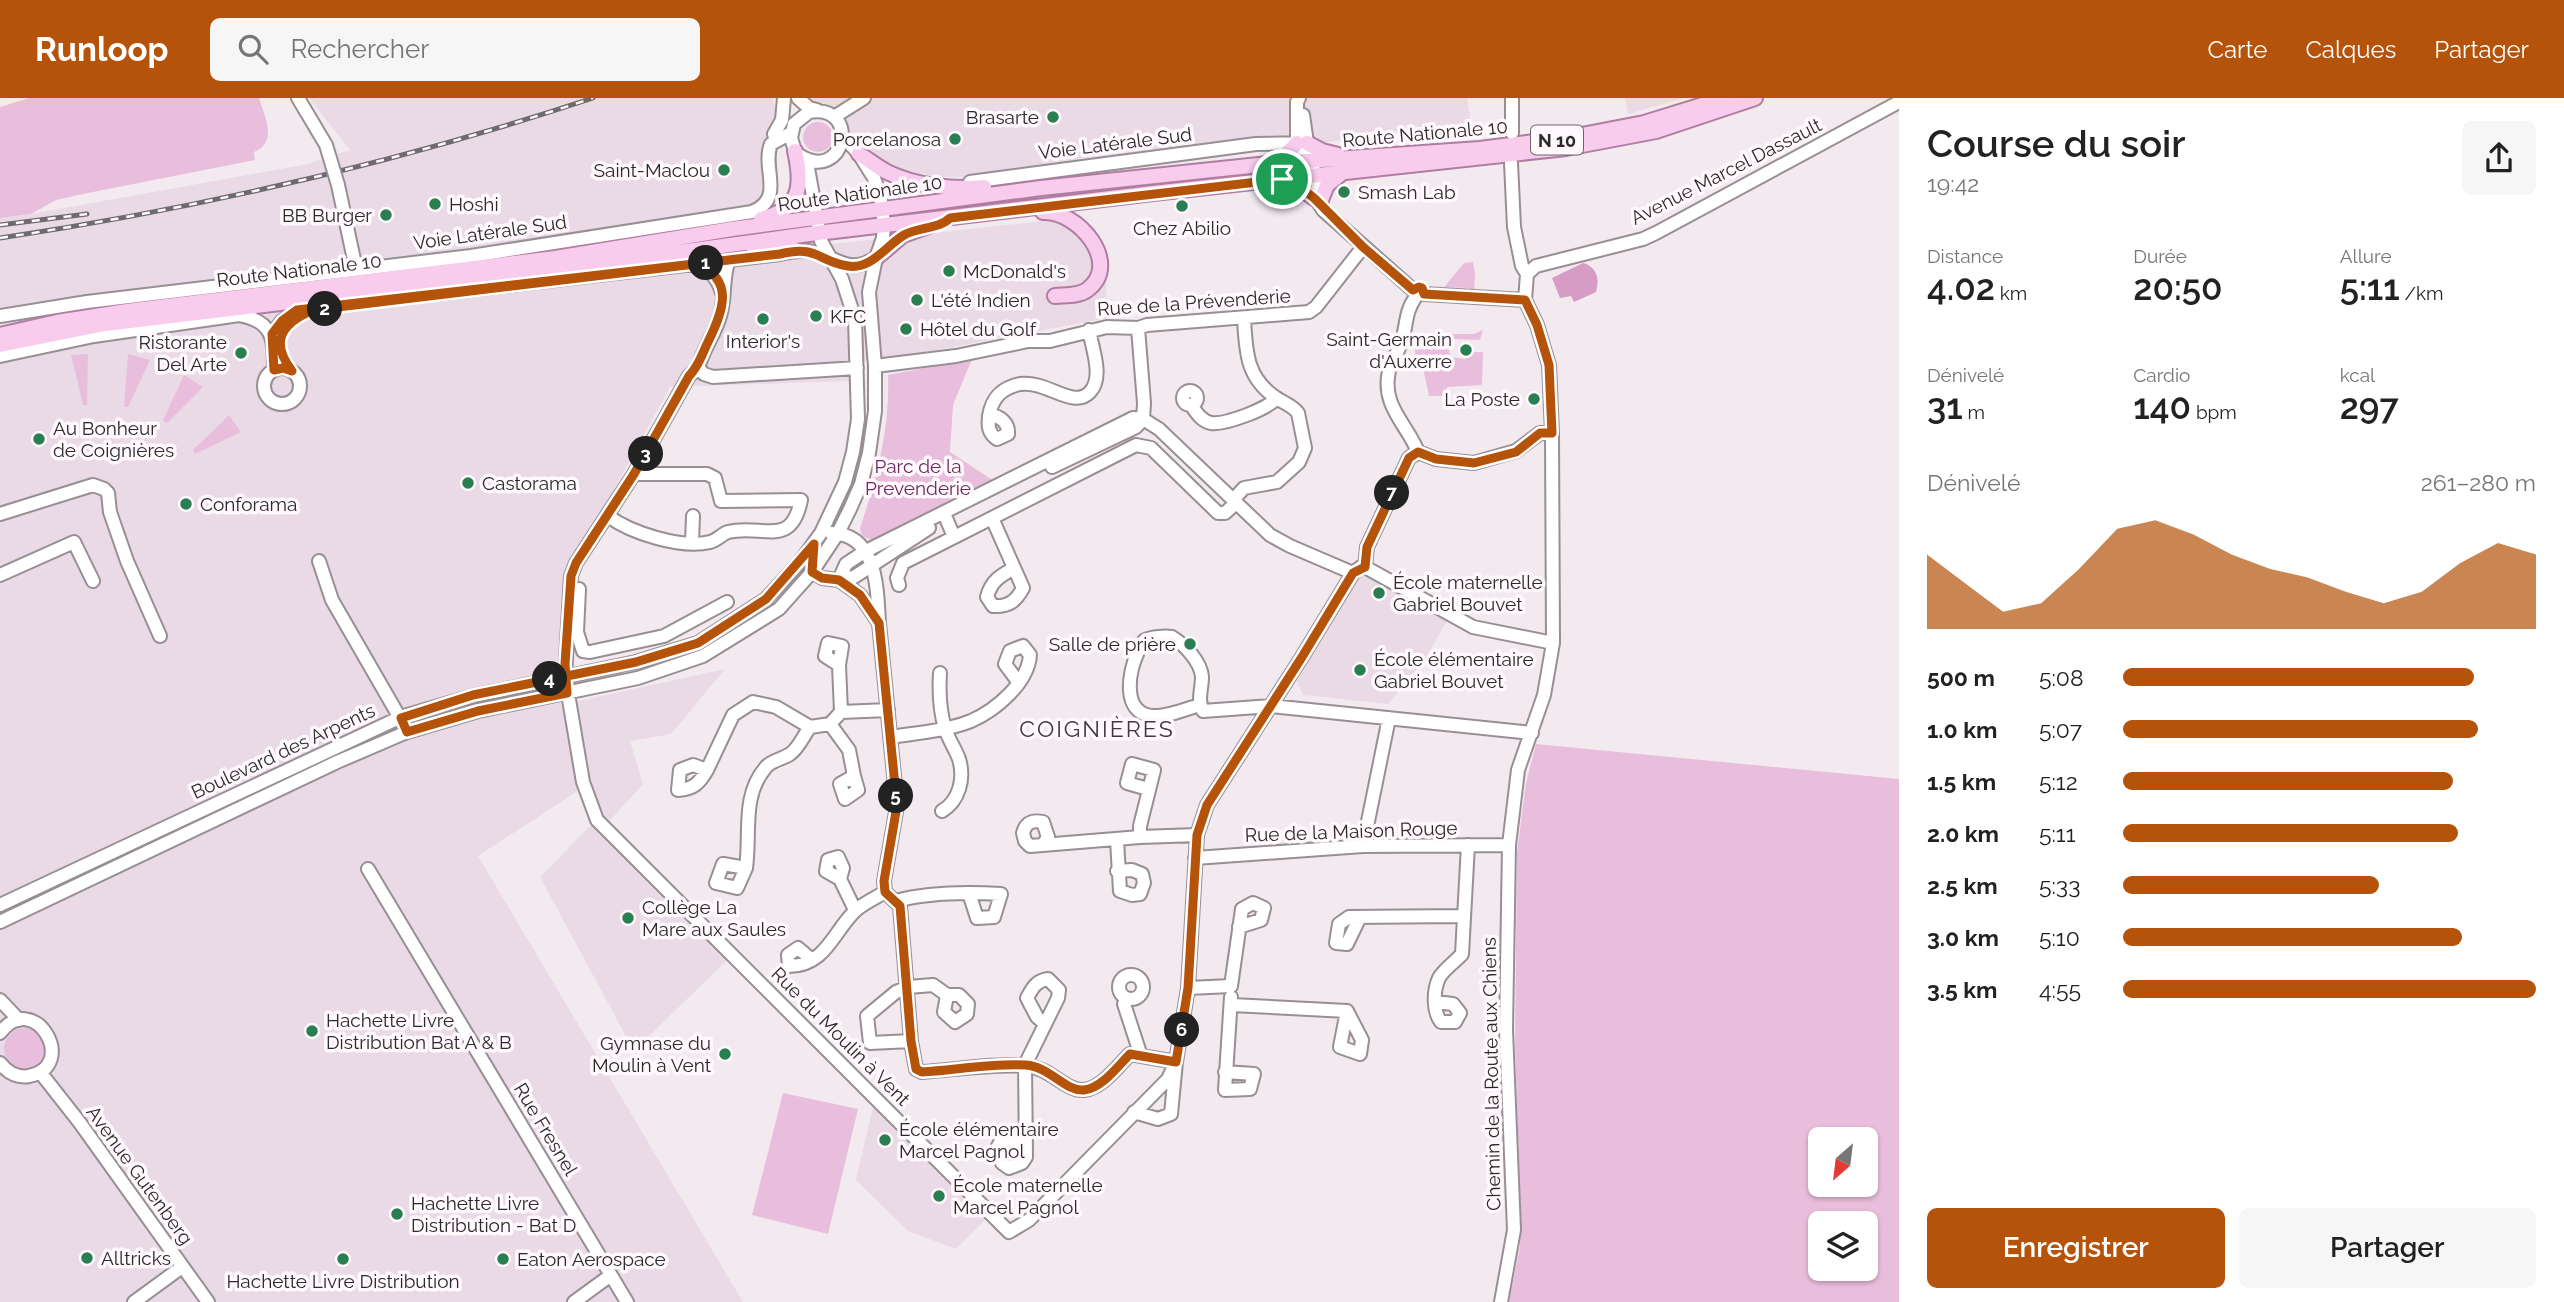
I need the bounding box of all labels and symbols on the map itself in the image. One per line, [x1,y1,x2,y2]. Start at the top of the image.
place label: Brasarte [966,106,1039,128]
marker: Brasarte [1045,109,1061,125]
street label: Avenue Marcel Dassault [1627,113,1826,229]
street label: Route Nationale 10 [1341,115,1509,151]
street label: Voie Latérale Sud [1037,123,1193,163]
road number: N 10 [1531,126,1583,154]
place label: Porcelanosa [833,128,941,150]
marker: Porcelanosa [947,131,963,147]
pin [1252,149,1312,209]
place label: Saint-Maclou [594,159,710,181]
marker: Saint-Maclou [716,162,732,178]
street label: Route Nationale 10 [776,171,944,215]
place label: Smash Lab [1358,181,1456,203]
marker: Smash Lab [1336,184,1352,200]
place label: Hoshi [449,193,499,215]
marker: Hoshi [427,196,443,212]
marker: Chez Abilio [1174,198,1190,214]
place label: BB Burger [282,204,372,226]
marker: BB Burger [378,207,394,223]
street label: Voie Latérale Sud [412,210,568,254]
place label: Chez Abilio [1133,217,1231,239]
pin: 1 [688,246,724,280]
street label: Route Nationale 10 [215,249,383,291]
place label: McDonald's [963,260,1066,282]
marker: McDonald's [941,263,957,279]
street label: Rue de la Prévenderie [1097,284,1291,320]
place label: L'été Indien [931,289,1031,311]
pin: 2 [308,292,342,326]
marker: L'été Indien [909,292,925,308]
place label: KFC [830,305,866,327]
marker: KFC [808,308,824,324]
marker: Interior's [755,311,771,327]
place label: Hôtel du Golf [920,318,1037,340]
marker: Hôtel du Golf [898,321,914,337]
place label: Saint-Germain d'Auxerre [1326,328,1452,372]
place label: Interior's [726,330,800,352]
place label: Ristorante Del Arte [139,331,227,375]
marker: Saint-Germain d'Auxerre [1458,342,1474,358]
marker: Ristorante Del Arte [233,345,249,361]
place label: La Poste [1444,388,1520,410]
marker: La Poste [1526,391,1542,407]
place label: Au Bonheur de Coignières [53,417,174,461]
marker: Au Bonheur de Coignières [31,431,47,447]
pin: 3 [628,436,664,472]
park label: Parc de la Prevenderie [865,455,971,499]
place label: Castorama [482,472,577,494]
marker: Castorama [460,475,476,491]
pin: 7 [1374,476,1410,510]
place label: Conforama [200,493,297,515]
marker: Conforama [178,496,194,512]
place label: École maternelle Gabriel Bouvet [1393,571,1543,615]
marker: École maternelle Gabriel Bouvet [1371,585,1387,601]
place label: Salle de prière [1049,633,1176,655]
marker: Salle de prière [1182,636,1198,652]
place label: École élémentaire Gabriel Bouvet [1374,648,1534,692]
pin: 4 [532,662,568,696]
marker: École élémentaire Gabriel Bouvet [1352,662,1368,678]
street label: Boulevard des Arpents [188,699,378,803]
district label: COIGNIÈRES [1019,715,1175,742]
pin: 5 [878,778,914,814]
street label: Rue de la Maison Rouge [1244,816,1458,846]
place label: Collège La Mare aux Saules [642,896,786,940]
marker: Collège La Mare aux Saules [620,910,636,926]
street label: Chemin de la Route aux Chiens [1478,937,1504,1211]
street label: Rue du Moulin à Vent [767,962,915,1110]
place label: Hachette Livre Distribution Bat A & B [326,1009,512,1053]
pin: 6 [1164,1012,1200,1048]
marker: Hachette Livre Distribution Bat A & B [304,1023,320,1039]
place label: Gymnase du Moulin à Vent [592,1032,712,1076]
marker: Gymnase du Moulin à Vent [717,1046,733,1062]
street label: Rue Fresnel [510,1079,583,1180]
street label: Avenue Gutenberg [82,1101,198,1249]
place label: École élémentaire Marcel Pagnol [899,1118,1059,1162]
north arrow [1808,1127,1878,1197]
marker: École élémentaire Marcel Pagnol [877,1132,893,1148]
place label: École maternelle Marcel Pagnol [953,1174,1103,1218]
marker: École maternelle Marcel Pagnol [931,1188,947,1204]
place label: Hachette Livre Distribution - Bat D [411,1192,576,1236]
marker: Hachette Livre Distribution - Bat D [389,1206,405,1222]
place label: Alltricks [101,1247,171,1269]
place label: Eaton Aerospace [517,1248,666,1270]
marker: Alltricks [79,1250,95,1266]
marker: Hachette Livre Distribution [335,1251,351,1267]
marker: Eaton Aerospace [495,1251,511,1267]
place label: Hachette Livre Distribution [226,1270,460,1292]

